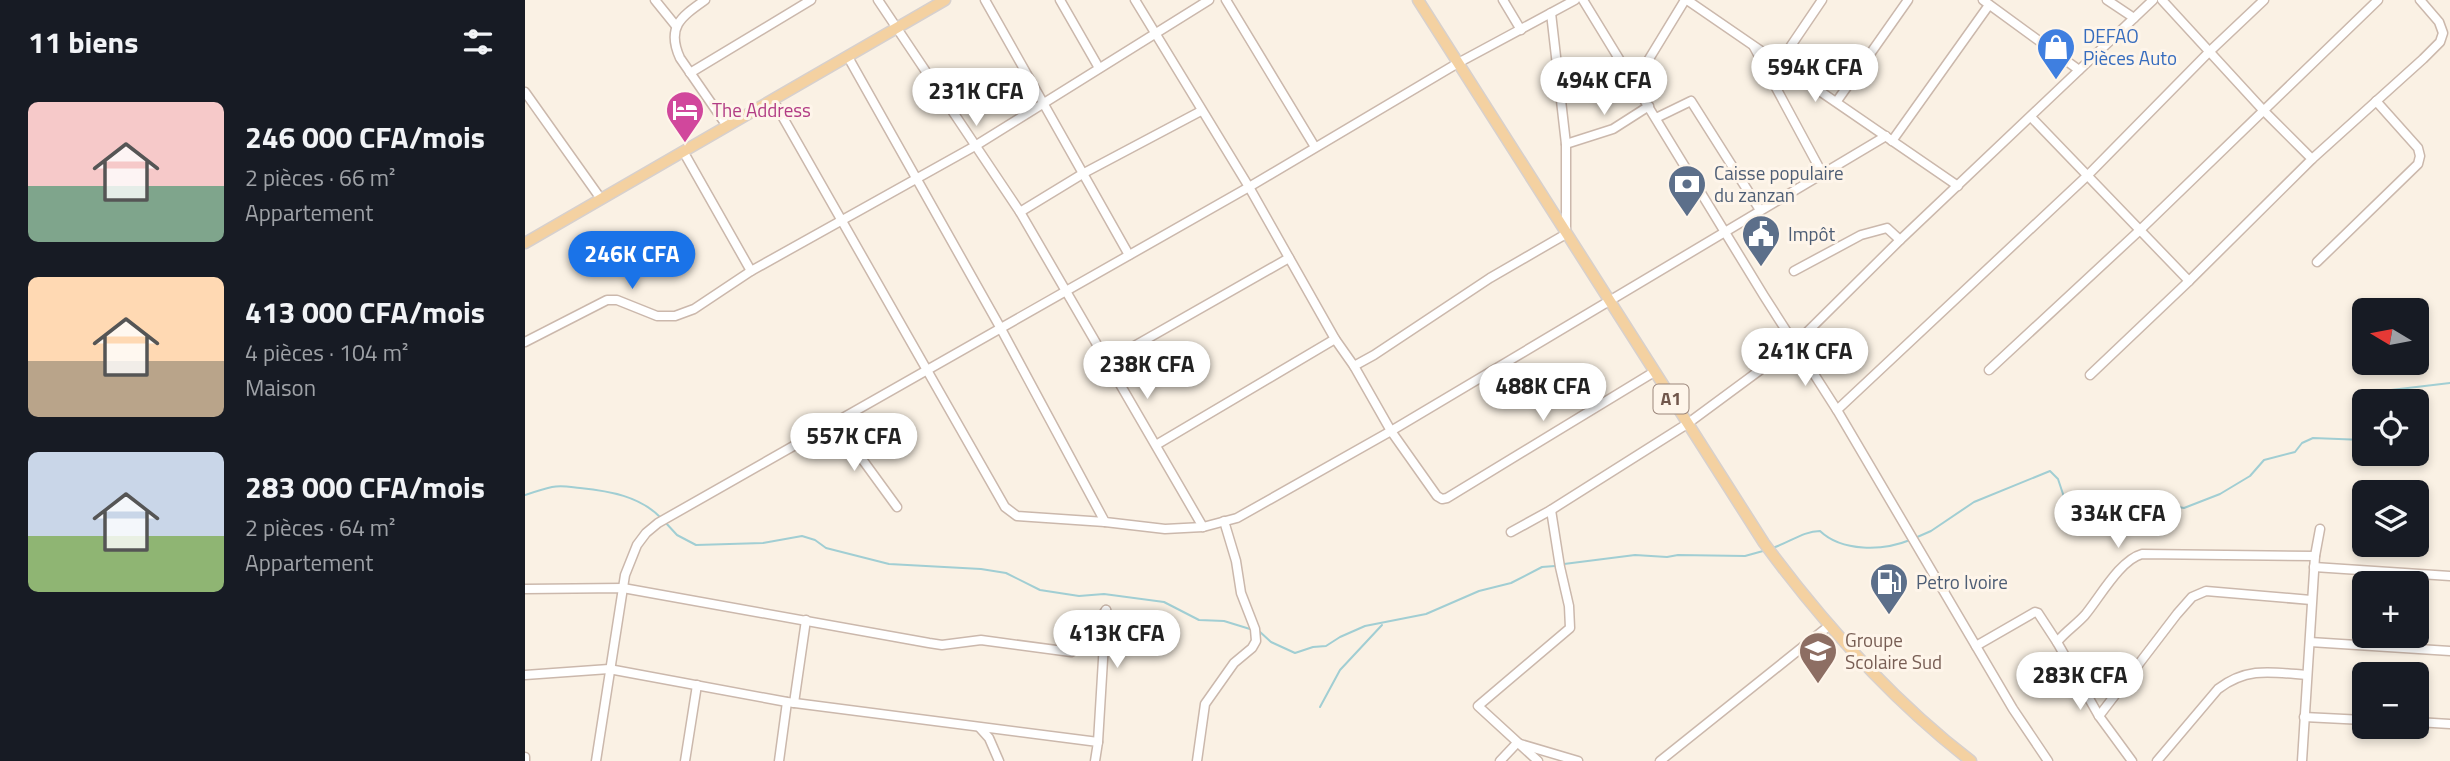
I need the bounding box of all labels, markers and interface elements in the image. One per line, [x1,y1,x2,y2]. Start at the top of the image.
text: 11 biens [28,19,138,65]
place label: DEFAO Pièces Auto [2083,21,2177,72]
icon: filters [459,23,497,61]
shop icon: DEFAO Pièces Auto [2035,26,2077,81]
pin: 594K CFA [1743,44,1887,104]
text: 594K CFA [1767,49,1863,84]
pin: 494K CFA [1532,58,1676,117]
text: 494K CFA [1556,62,1652,97]
pin: 231K CFA [904,68,1048,128]
text: 231K CFA [928,73,1024,108]
hotel icon: The Address [664,89,706,144]
place label: The Address [712,95,811,124]
text: 246 000 CFA/mois [245,114,485,160]
icon: home [84,130,168,214]
place label: Caisse populaire du zanzan [1714,158,1844,209]
text: 2 pièces · 66 m² [245,160,396,195]
bank icon: Caisse populaire du zanzan [1666,163,1708,218]
text: Appartement [245,195,373,230]
public building icon: Impôt [1740,213,1782,268]
place label: Impôt [1788,219,1836,248]
pin: 246K CFA [560,232,704,291]
text: 246K CFA [584,236,680,271]
text: 413 000 CFA/mois [245,289,485,335]
north arrow [2352,298,2429,374]
map controls [2352,298,2429,739]
icon: home [84,305,168,389]
pin: 241K CFA [1733,328,1877,388]
text: 241K CFA [1757,333,1853,368]
text: 4 pièces · 104 m² [245,335,408,370]
pin: 238K CFA [1075,342,1219,401]
text: 238K CFA [1099,346,1195,381]
pin: 488K CFA [1471,364,1615,423]
text: 488K CFA [1495,368,1591,403]
text: Maison [245,370,316,405]
road number: A1 [1653,384,1689,414]
button: locate [2352,389,2429,466]
pin: 557K CFA [782,414,926,473]
text: 557K CFA [806,418,902,453]
text: 283 000 CFA/mois [245,464,485,510]
icon: home [84,480,168,564]
button: layers [2352,480,2429,557]
pin: 334K CFA [2046,490,2190,550]
text: 334K CFA [2070,495,2166,530]
text: 2 pièces · 64 m² [245,510,396,545]
text: Appartement [245,545,373,580]
fuel station icon: Petro Ivoire [1868,561,1910,616]
place label: Petro Ivoire [1916,567,2008,596]
button: + [2352,571,2429,648]
pin: 413K CFA [1045,610,1189,670]
text: 413K CFA [1069,615,1165,650]
place label: Groupe Scolaire Sud [1845,625,1942,676]
school or university icon: Groupe Scolaire Sud [1797,630,1839,685]
pin: 283K CFA [2008,652,2152,712]
text: 283K CFA [2032,657,2128,692]
button: − [2352,662,2429,739]

